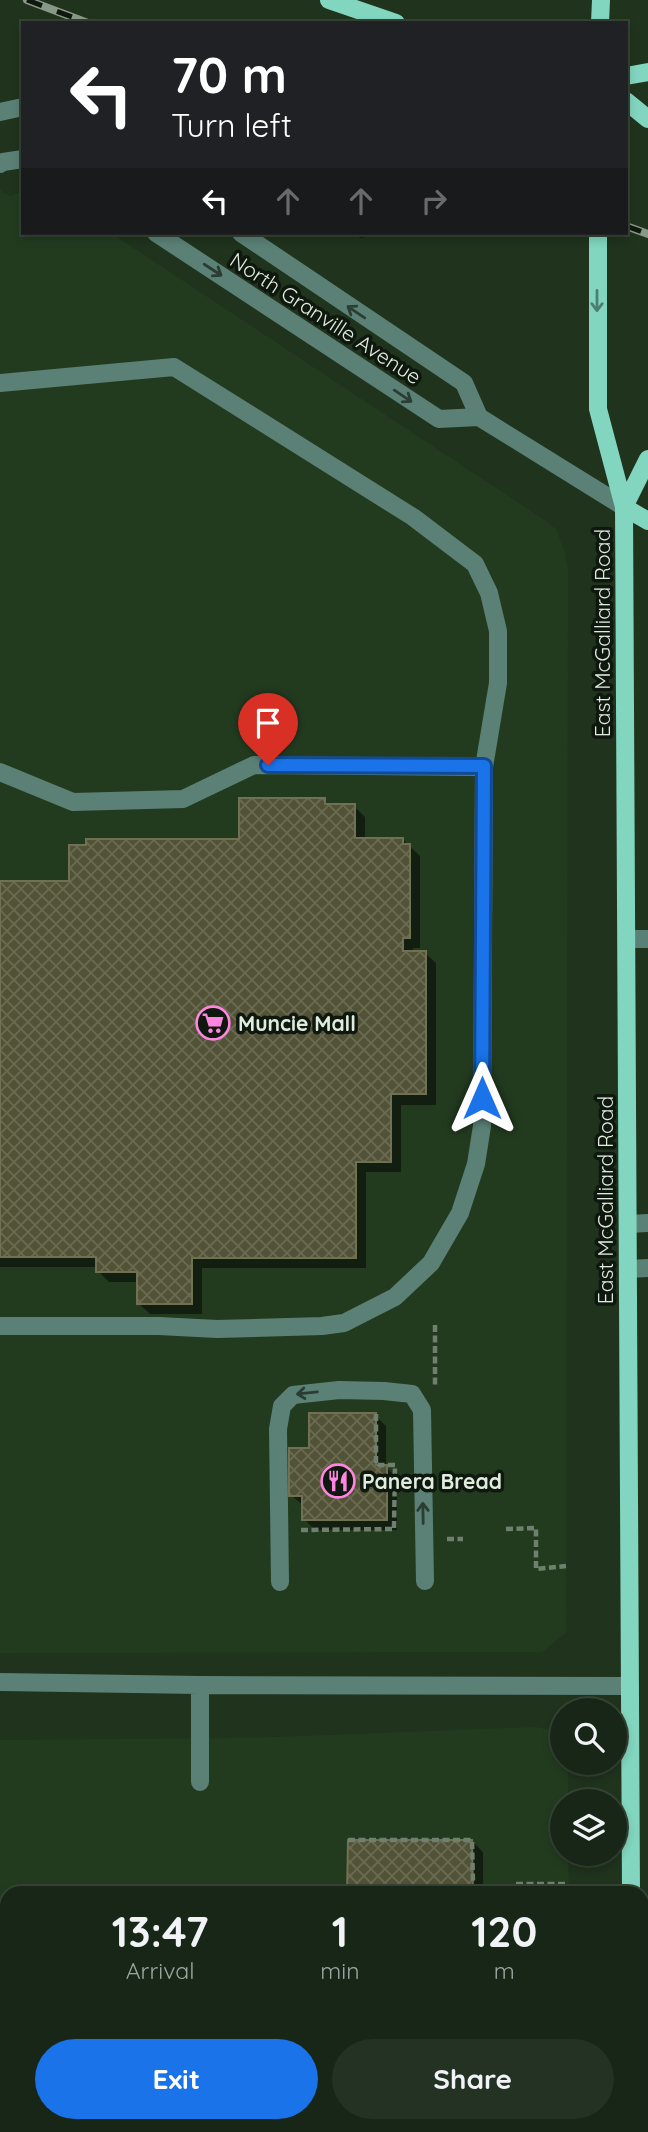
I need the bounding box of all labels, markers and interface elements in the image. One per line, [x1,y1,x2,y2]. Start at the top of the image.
text: 70 m [171,44,287,105]
icon: left [56,49,147,140]
text: Turn left [171,105,292,145]
icon: left [196,182,234,220]
icon: ahead [269,182,307,220]
icon: ahead [342,182,380,220]
icon: right [415,182,453,220]
street label: North Granville Avenue [226,247,426,389]
one-way arrow [203,263,222,278]
one-way arrow [590,289,604,312]
one-way arrow [347,304,366,319]
one-way arrow [393,388,412,403]
street label: East McGalliard Road [589,529,615,737]
pin [238,693,298,765]
icon: arrive [249,704,287,742]
supermarket icon: Muncie Mall [194,1004,232,1042]
place label: Muncie Mall [238,1010,356,1036]
position arrow [445,1061,519,1135]
street label: East McGalliard Road [592,1096,618,1304]
one-way arrow [296,1387,319,1400]
restaurant icon: Panera Bread [319,1462,357,1500]
place label: Panera Bread [362,1468,502,1494]
one-way arrow [416,1502,430,1525]
map controls [550,1698,627,1866]
button: search [550,1698,627,1775]
button: layers [550,1789,627,1866]
text: 13:47 [112,1905,209,1958]
text: 1 [332,1905,348,1958]
text: 120 [471,1905,537,1958]
text: Arrival [126,1956,195,1985]
text: min [320,1956,360,1985]
text: m [494,1956,515,1985]
button: Exit [35,2039,318,2119]
button: Share [332,2039,614,2119]

